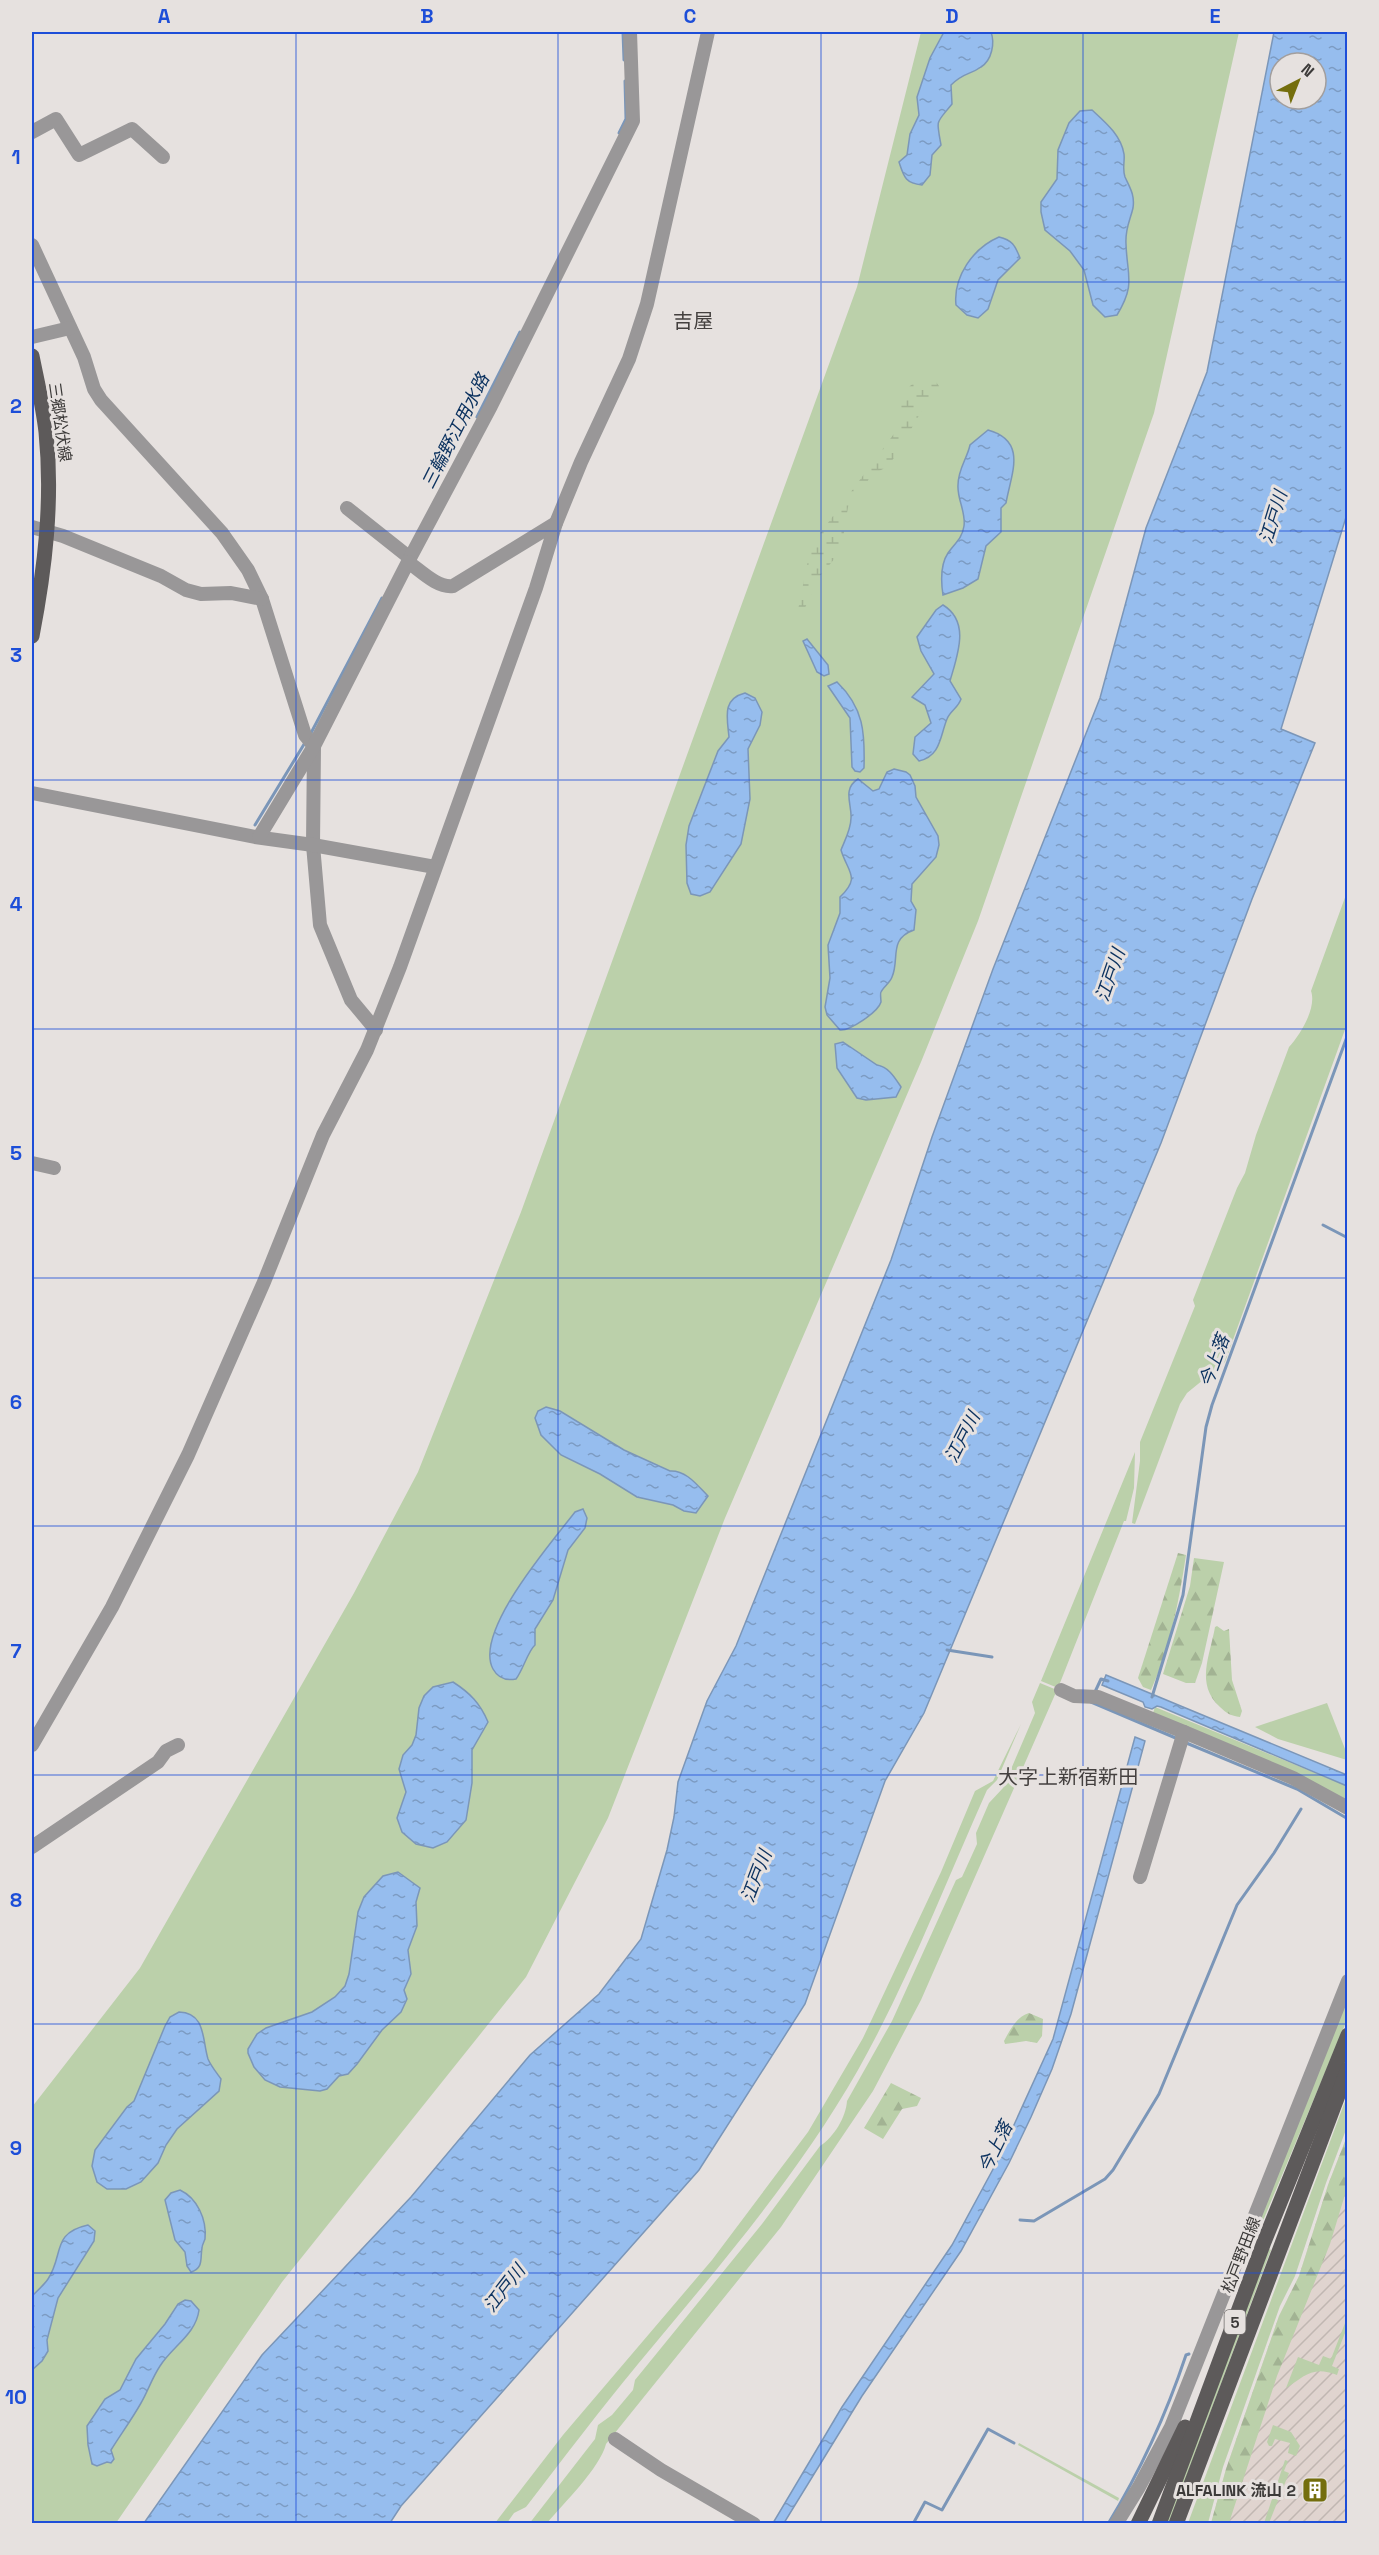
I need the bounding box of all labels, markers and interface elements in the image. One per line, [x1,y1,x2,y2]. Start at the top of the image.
text: A [158,3,171,29]
text: B [420,3,434,29]
text: C [684,3,697,29]
text: D [945,3,959,29]
text: E [1209,3,1221,29]
north arrow [1268,51,1328,111]
text: N [1297,59,1319,82]
text: 1 [11,144,21,170]
district label: 吉屋 [673,308,713,334]
water label: 三輪野江用水路 [416,368,495,492]
street label: 三郷松伏線 [44,381,76,463]
text: 2 [10,393,22,419]
water label: 江戸川 [1254,486,1292,546]
text: 3 [10,642,22,668]
text: 4 [10,891,23,917]
water label: 江戸川 [1090,944,1130,1004]
text: 5 [10,1140,22,1166]
water label: 今上落 [1194,1329,1235,1390]
text: 6 [10,1389,22,1415]
water label: 江戸川 [939,1406,985,1466]
text: 7 [10,1638,22,1664]
district label: 大字上新宿新田 [998,1764,1138,1790]
water label: 江戸川 [736,1845,777,1905]
text: 8 [10,1887,22,1913]
water label: 今上落 [973,2115,1018,2176]
text: 9 [10,2135,22,2161]
street label: 松戸野田線 [1217,2214,1265,2296]
water label: 江戸川 [478,2258,531,2316]
road number: 5 [1224,2310,1246,2334]
text: 10 [5,2384,27,2410]
building icon: ALFALINK 流山 2 [1300,2475,1330,2505]
place label: ALFALINK 流山 2 [1176,2480,1296,2501]

